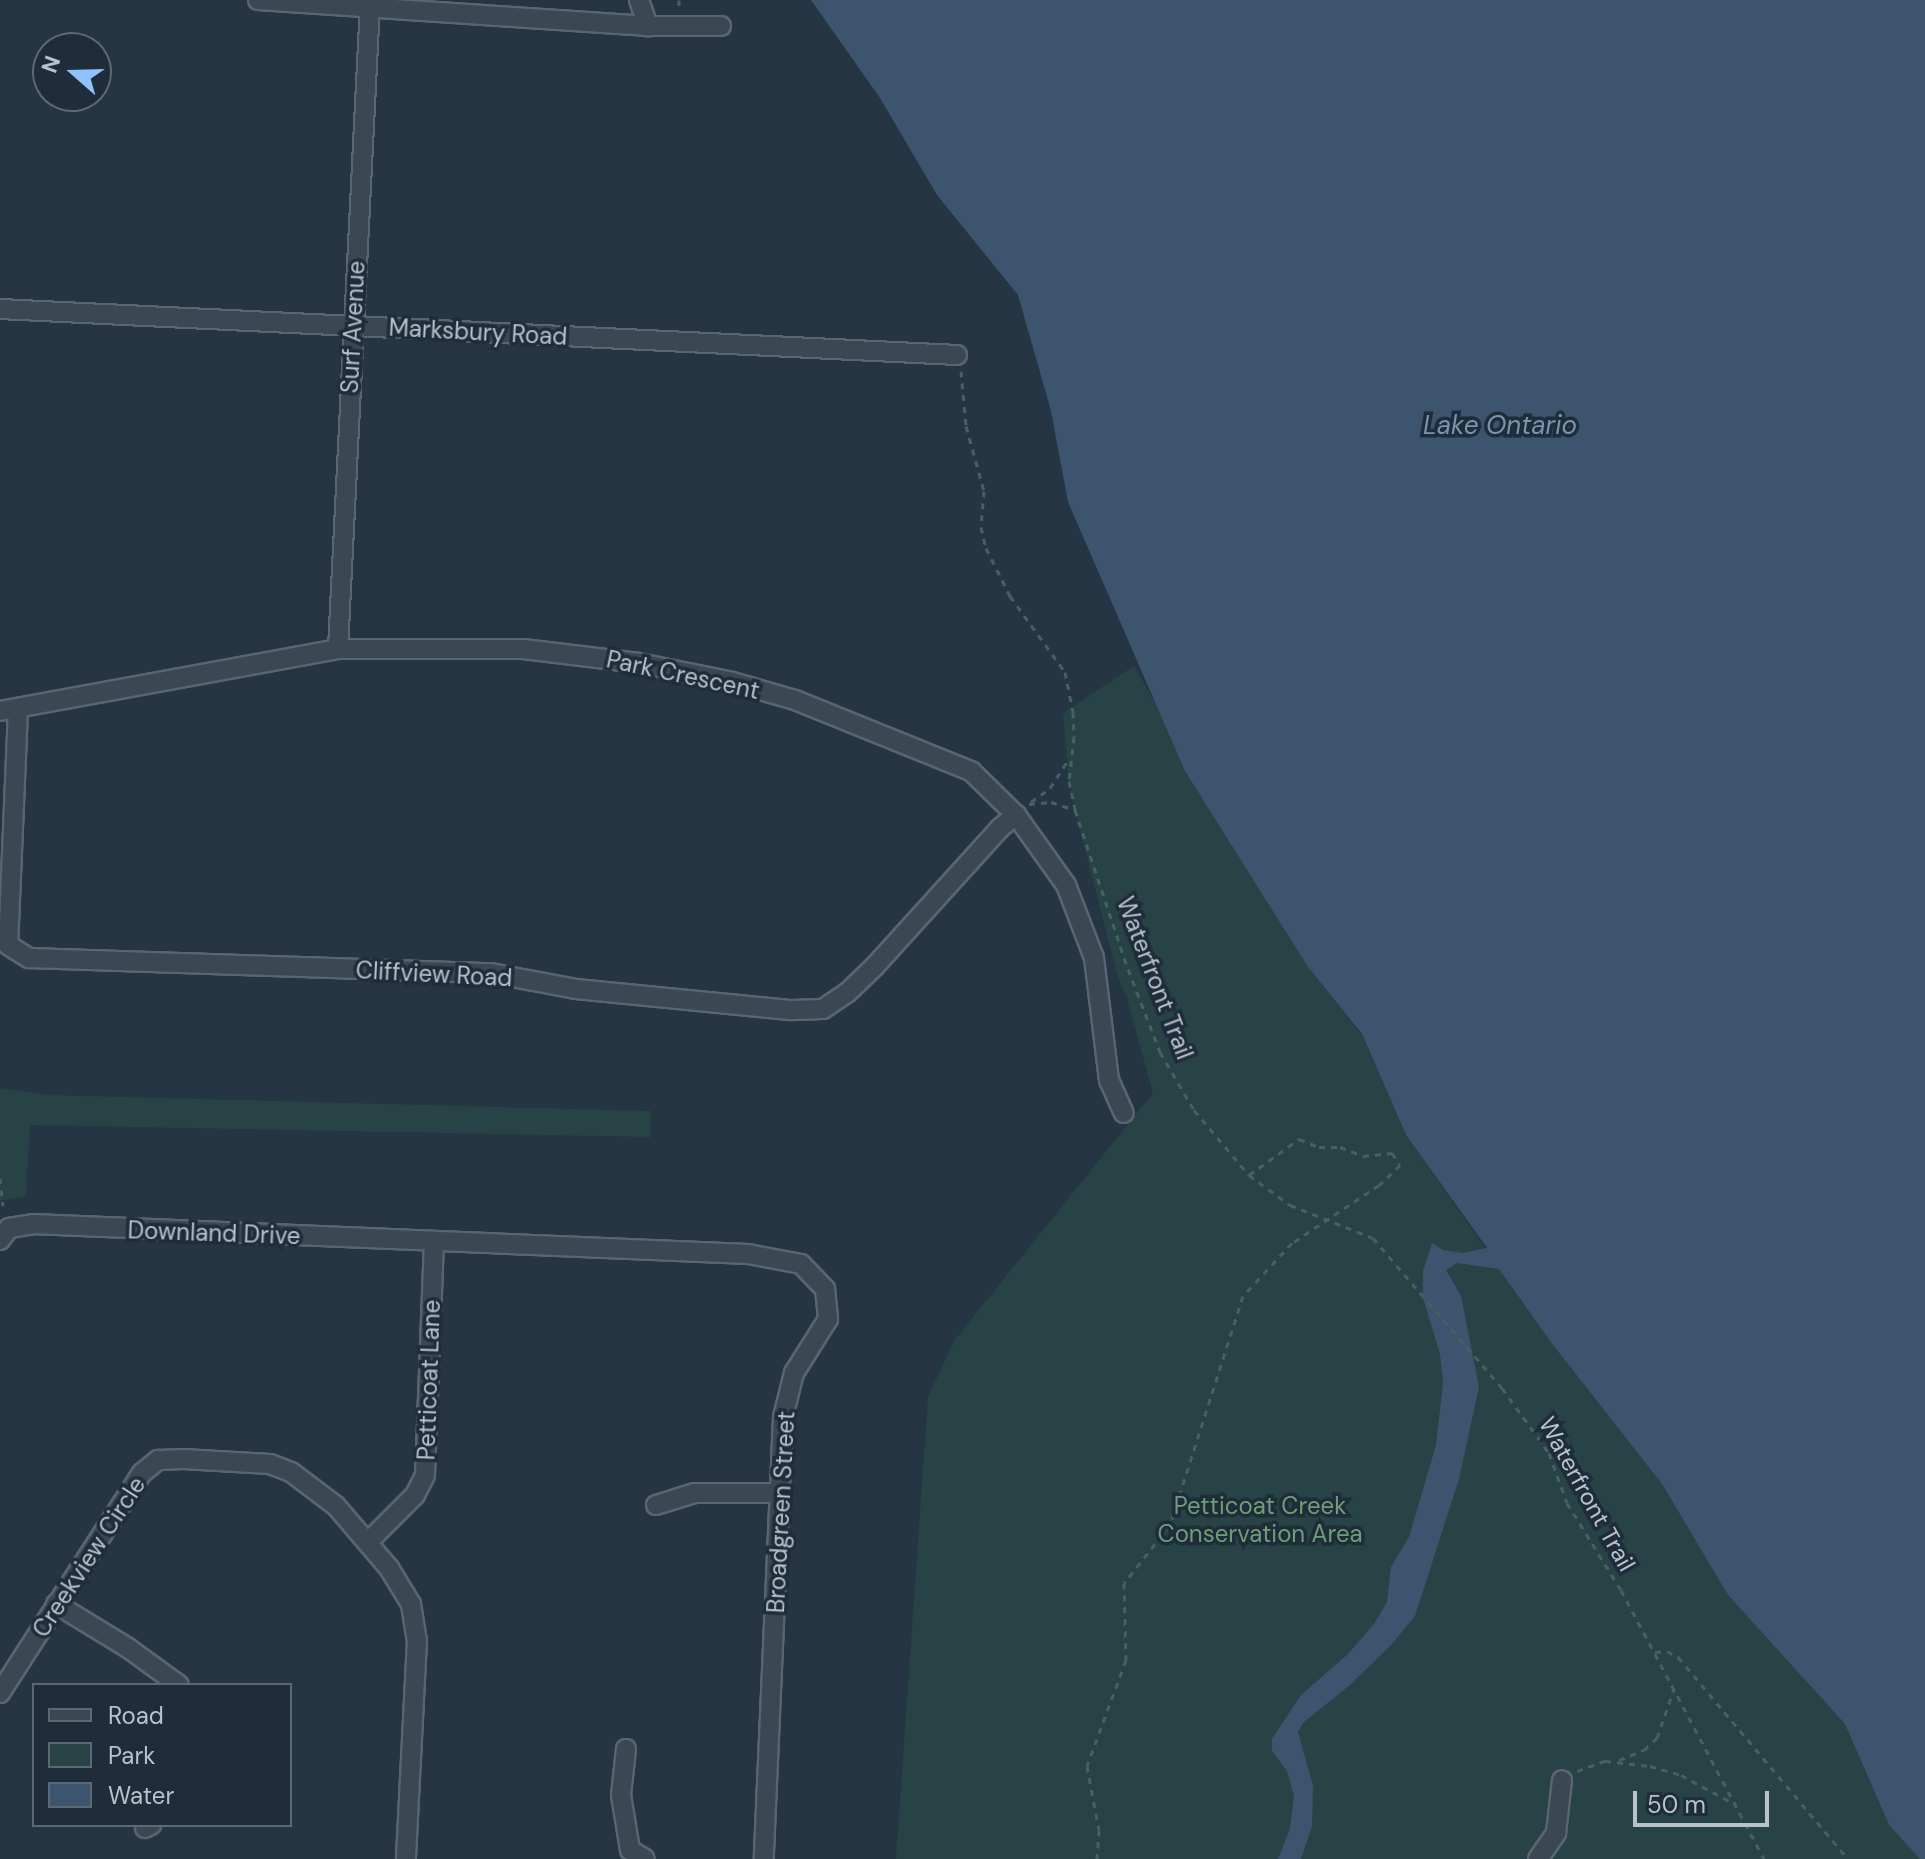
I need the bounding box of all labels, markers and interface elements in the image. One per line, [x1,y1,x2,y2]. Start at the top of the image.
north arrow [32,32,112,112]
text: N [34,52,67,77]
street label: Surf Avenue [335,260,371,394]
street label: Marksbury Road [388,313,568,351]
water label: Lake Ontario [1423,410,1577,442]
street label: Park Crescent [604,645,762,705]
street label: Waterfront Trail [1111,893,1199,1063]
street label: Cliffview Road [355,956,513,992]
street label: Downland Drive [127,1216,301,1250]
street label: Petticoat Lane [412,1299,446,1461]
street label: Broadgreen Street [761,1410,801,1614]
street label: Waterfront Trail [1533,1412,1641,1576]
street label: Creekview Circle [26,1471,152,1643]
park label: Petticoat Creek Conservation Area [1157,1492,1363,1548]
legend [32,1683,292,1827]
text: Road [108,1700,164,1731]
text: Park [108,1740,155,1771]
scale bar [1637,1775,1773,1825]
text: Water [108,1780,174,1811]
text: 50 m [1647,1789,1706,1820]

